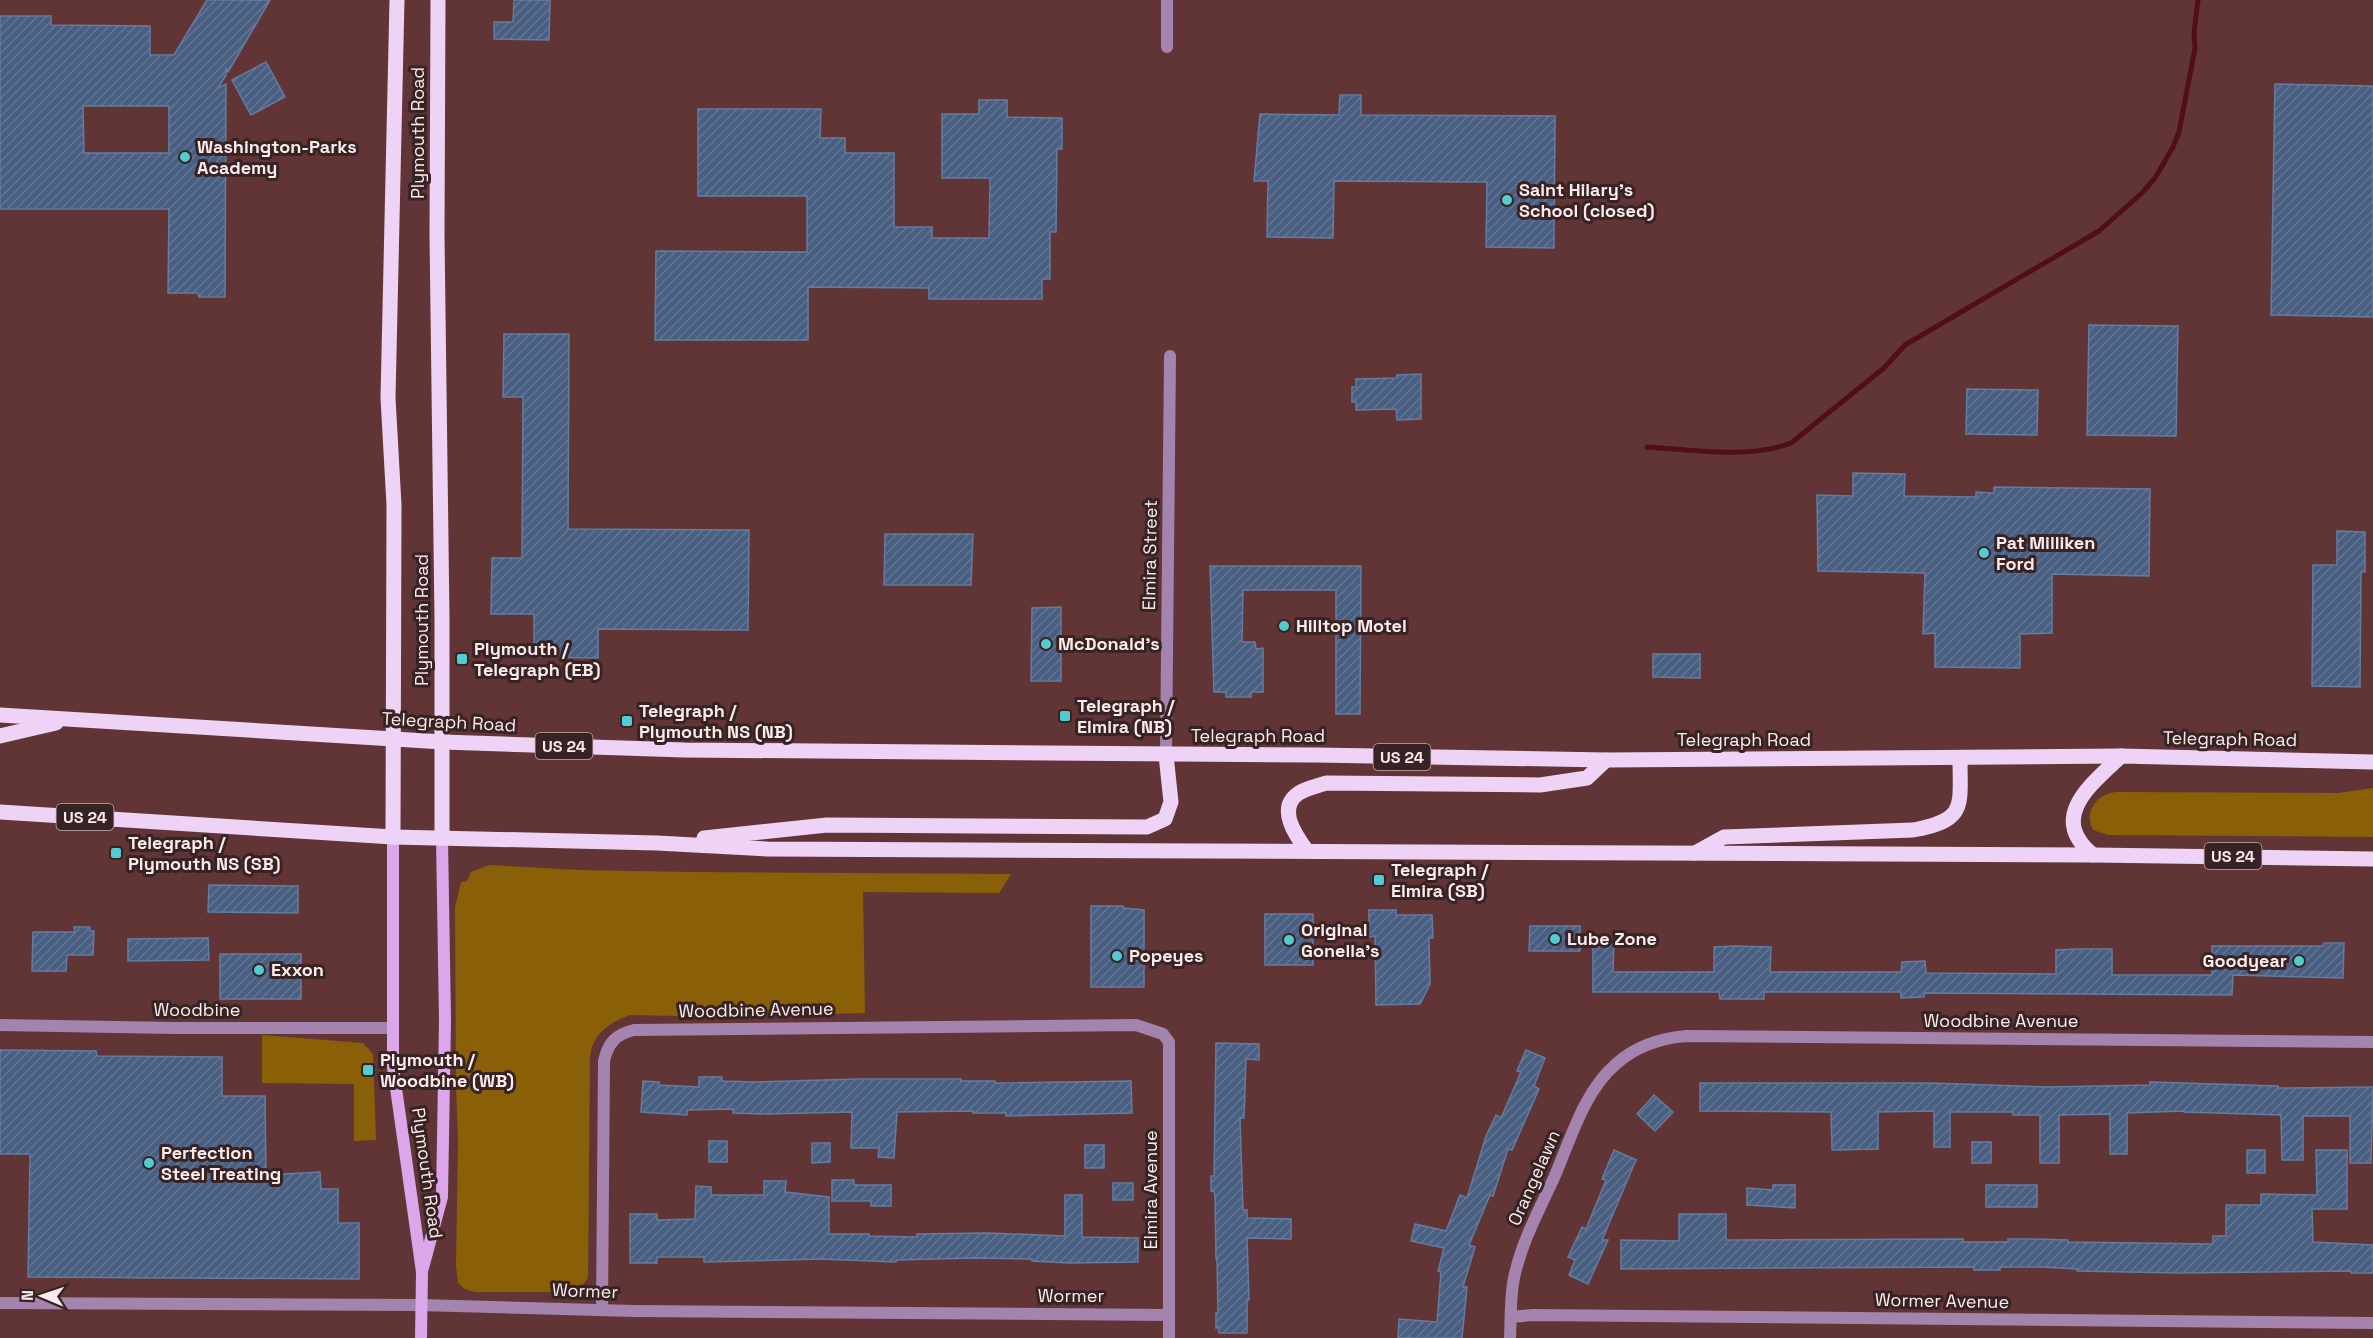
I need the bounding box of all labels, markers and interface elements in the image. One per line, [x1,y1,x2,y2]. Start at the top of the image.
street label: Plymouth Road [406,67,429,199]
place label: Washington-Parks Academy [197,135,357,179]
marker: Washington-Parks Academy [178,150,192,164]
place label: Saint Hilary's School (closed) [1519,178,1654,222]
marker: Saint Hilary's School (closed) [1500,193,1514,207]
street label: Elmira Street [1137,499,1162,611]
place label: Pat Milliken Ford [1996,531,2095,575]
marker: Pat Milliken Ford [1977,546,1991,560]
street label: Plymouth Road [410,554,433,686]
place label: Hilltop Motel [1296,614,1407,637]
marker: Hilltop Motel [1277,619,1291,633]
place label: McDonald's [1058,632,1160,655]
place label: Plymouth / Telegraph (EB) [474,637,600,681]
marker: McDonald's [1039,637,1053,651]
marker: Plymouth / Telegraph (EB) [455,652,469,666]
place label: Telegraph / Elmira (NB) [1077,694,1175,738]
place label: Telegraph / Plymouth NS (NB) [639,699,793,743]
street label: Telegraph Road [381,707,517,737]
marker: Telegraph / Elmira (NB) [1058,709,1072,723]
marker: Telegraph / Plymouth NS (NB) [620,714,634,728]
street label: Telegraph Road [1191,724,1325,747]
street label: Telegraph Road [2163,726,2297,751]
street label: Telegraph Road [1677,728,1811,751]
road number: US 24 [536,733,592,759]
road number: US 24 [1374,744,1430,770]
road number: US 24 [56,804,113,830]
place label: Telegraph / Plymouth NS (SB) [128,831,281,875]
road number: US 24 [2204,843,2262,869]
marker: Telegraph / Plymouth NS (SB) [109,846,123,860]
place label: Telegraph / Elmira (SB) [1391,858,1489,902]
marker: Telegraph / Elmira (SB) [1372,873,1386,887]
place label: Original Gonella's [1301,918,1380,962]
place label: Lube Zone [1567,927,1657,950]
marker: Lube Zone [1548,932,1562,946]
marker: Original Gonella's [1282,933,1296,947]
place label: Popeyes [1129,944,1203,967]
marker: Popeyes [1110,949,1124,963]
place label: Goodyear [2203,949,2287,972]
marker: Goodyear [2292,954,2306,968]
place label: Exxon [271,958,324,981]
marker: Exxon [252,963,266,977]
street label: Woodbine Avenue [678,997,834,1022]
street label: Woodbine [153,998,241,1021]
street label: Woodbine Avenue [1924,1009,2079,1032]
place label: Plymouth / Woodbine (WB) [380,1048,514,1092]
marker: Plymouth / Woodbine (WB) [361,1063,375,1077]
street label: Plymouth Road [407,1106,448,1240]
street label: Orangelawn [1502,1126,1565,1229]
street label: Elmira Avenue [1139,1130,1162,1250]
place label: Perfection Steel Treating [161,1141,281,1185]
marker: Perfection Steel Treating [142,1156,156,1170]
north arrow [12,1266,72,1326]
street label: Wormer [551,1278,619,1303]
street label: Wormer [1038,1284,1104,1307]
street label: Wormer Avenue [1875,1288,2009,1313]
text: N [17,1290,38,1301]

